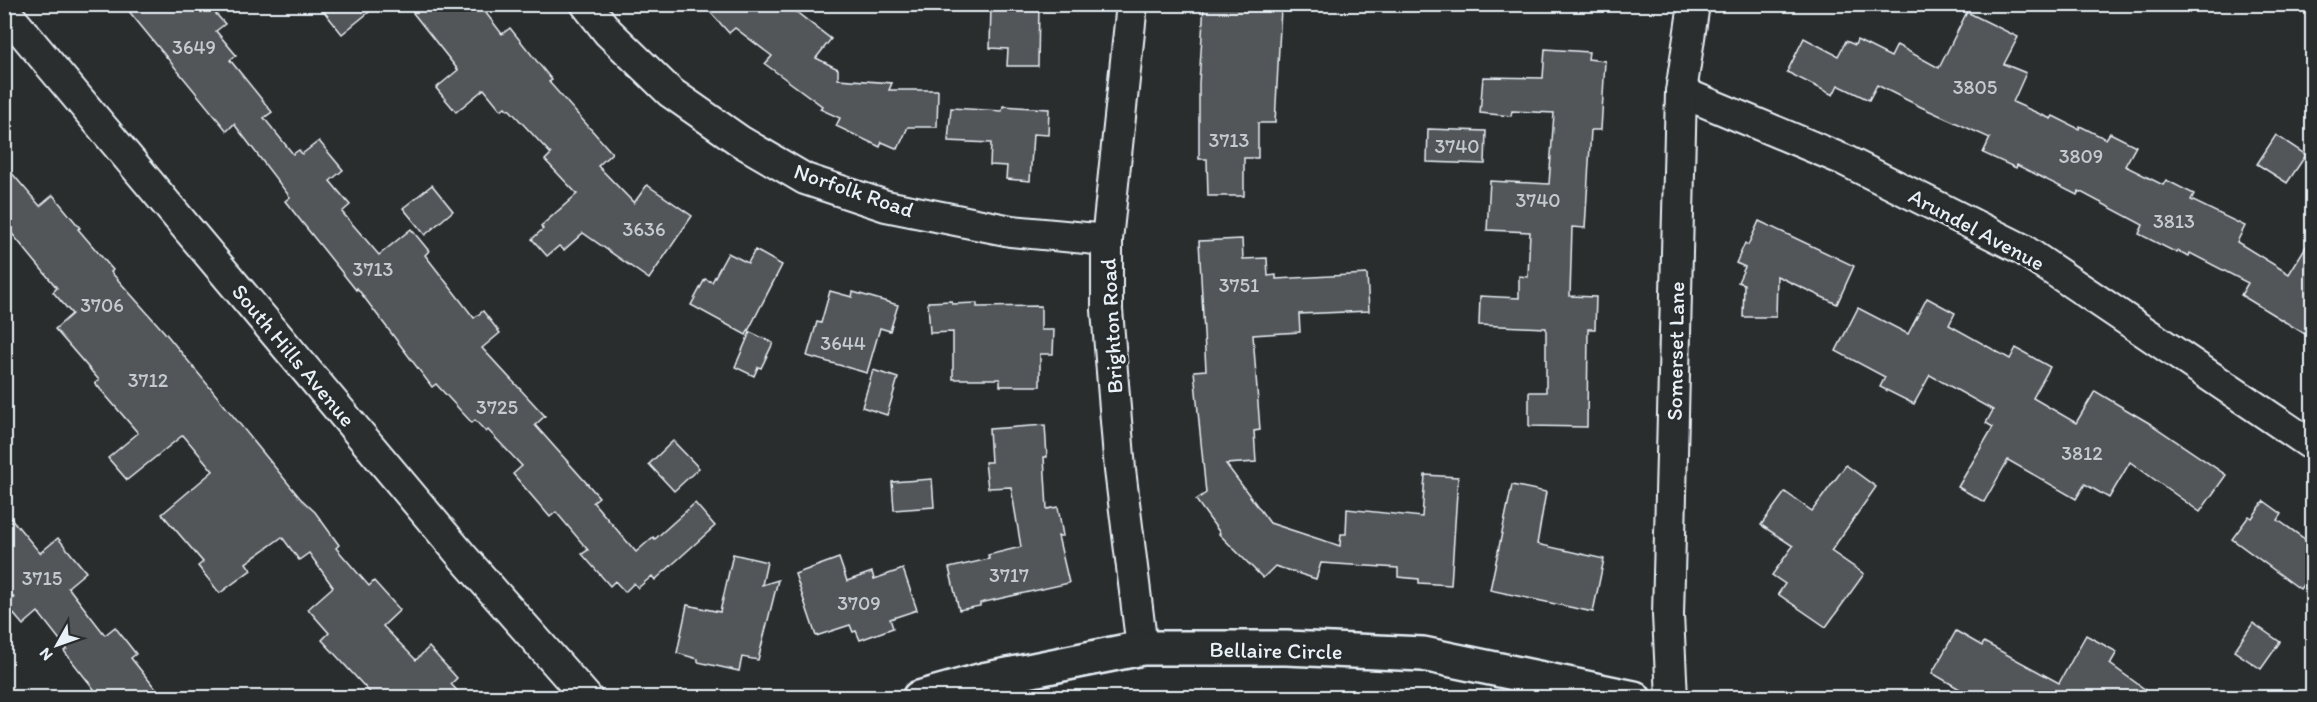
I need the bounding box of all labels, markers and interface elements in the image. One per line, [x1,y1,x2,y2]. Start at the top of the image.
house number: 3649 [172,35,216,59]
house number: 3805 [1953,75,1997,99]
house number: 3713 [1209,128,1250,152]
house number: 3740 [1434,134,1480,158]
house number: 3809 [2059,144,2103,168]
street label: Norfolk Road [791,157,917,224]
street label: Arundel Avenue [1904,182,2049,277]
house number: 3740 [1515,188,1561,212]
house number: 3813 [2153,209,2195,233]
house number: 3636 [623,217,665,241]
house number: 3713 [353,257,394,281]
street label: Brighton Road [1094,258,1129,394]
house number: 3751 [1219,273,1259,297]
street label: South Hills Avenue [226,278,361,432]
street label: Somerset Lane [1661,281,1690,421]
house number: 3706 [80,293,124,317]
house number: 3644 [820,331,866,355]
house number: 3712 [128,368,169,392]
house number: 3725 [476,395,518,419]
house number: 3812 [2061,441,2103,465]
house number: 3717 [989,563,1029,587]
house number: 3715 [22,566,62,590]
house number: 3709 [837,591,881,615]
north arrow [27,615,87,675]
street label: Bellaire Circle [1209,636,1343,665]
text: N [35,644,57,665]

